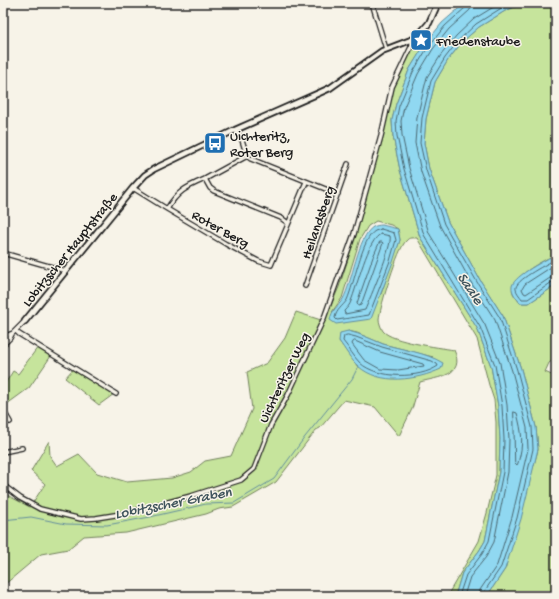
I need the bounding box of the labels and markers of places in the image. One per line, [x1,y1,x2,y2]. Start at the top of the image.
place icon: Friedenstaube [408,27,434,53]
place label: Friedenstaube [435,34,521,51]
place label: Uichteritz, Roter Berg [230,129,293,162]
bus stop icon: Uichteritz, Roter Berg [202,130,228,156]

